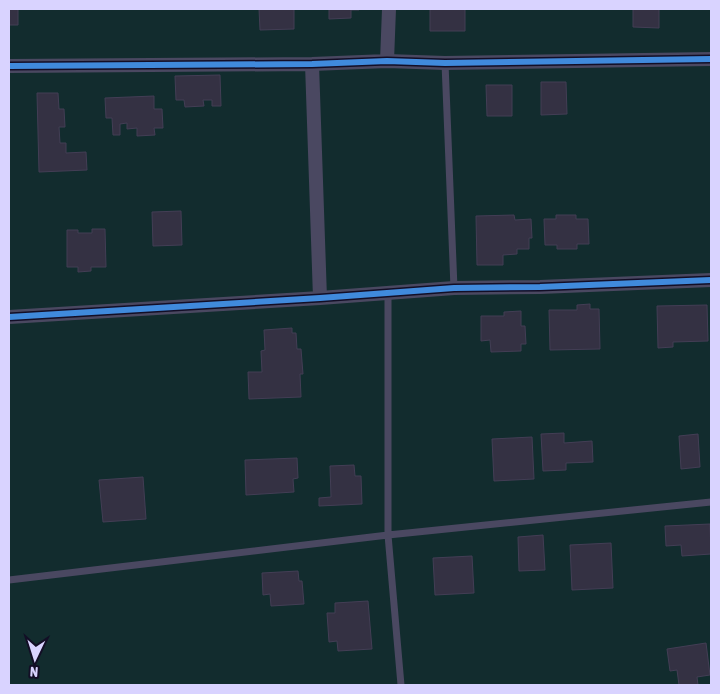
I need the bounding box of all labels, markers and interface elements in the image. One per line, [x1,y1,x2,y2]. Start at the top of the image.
north arrow [10,634,60,684]
text: N [29,664,39,680]

